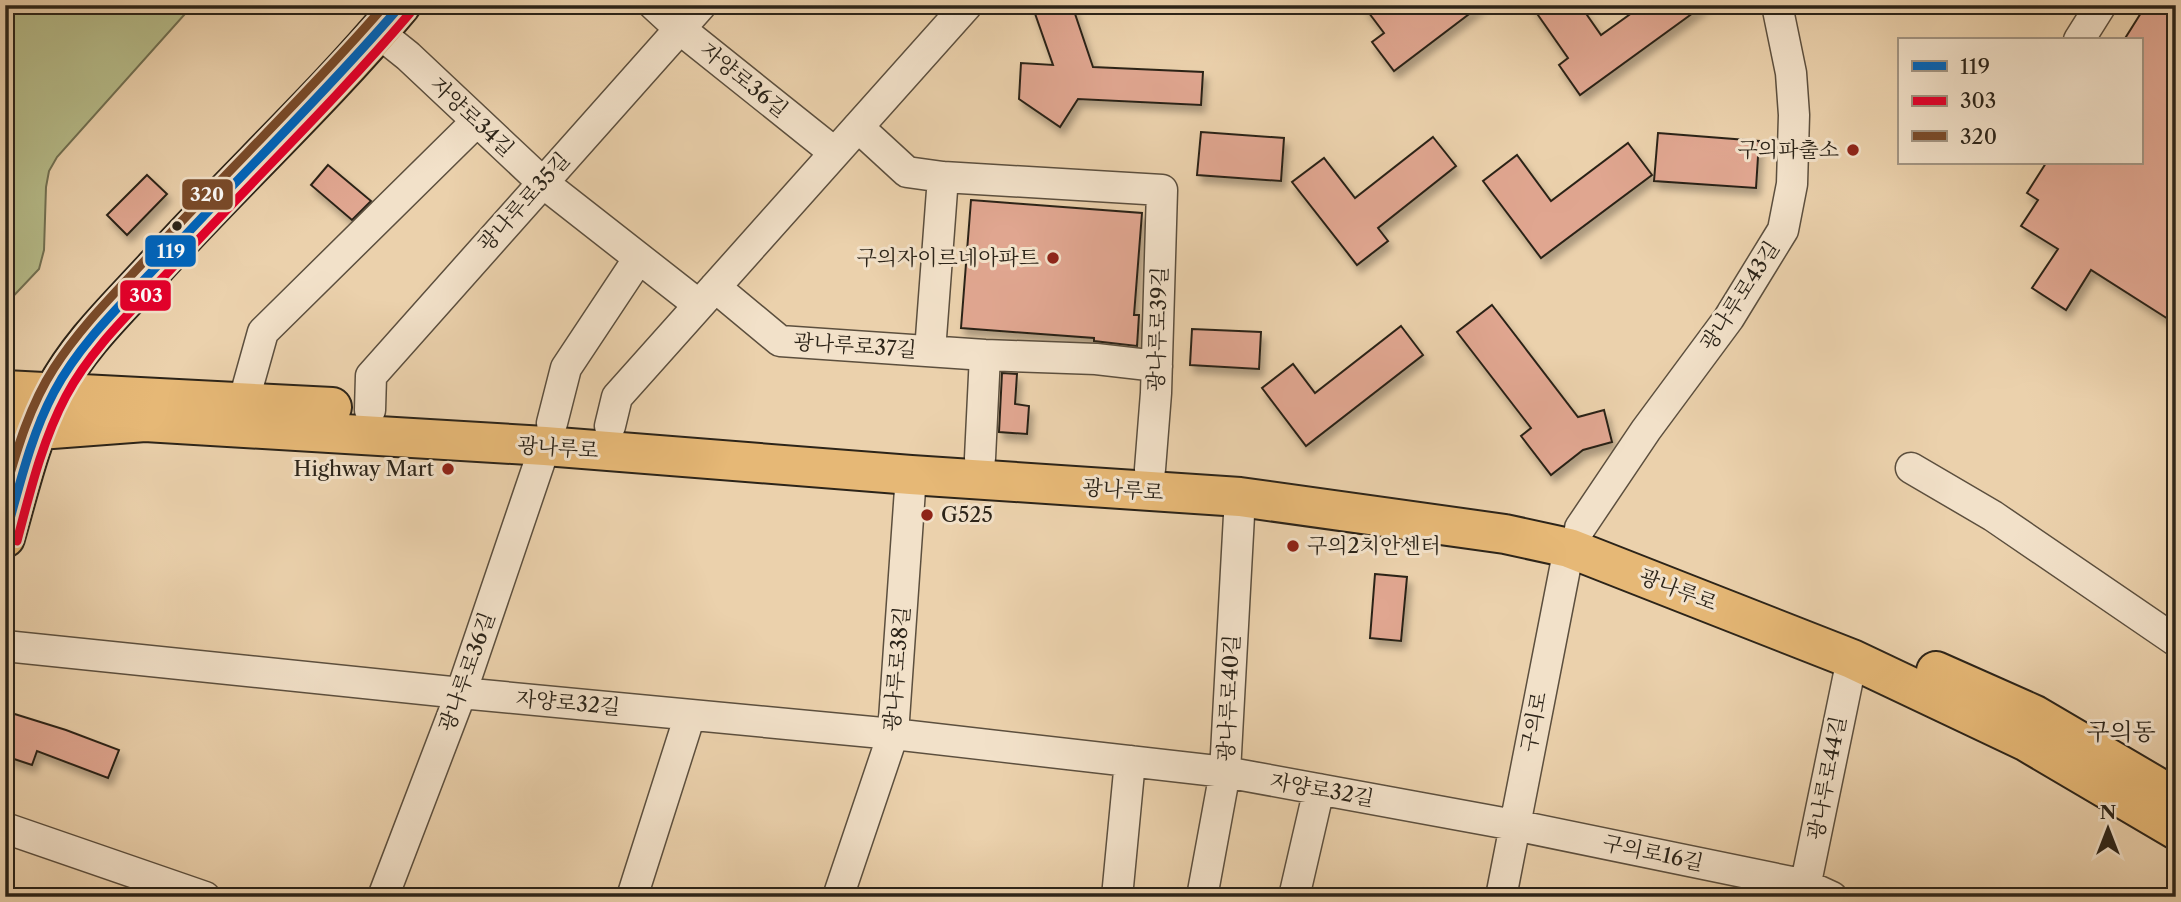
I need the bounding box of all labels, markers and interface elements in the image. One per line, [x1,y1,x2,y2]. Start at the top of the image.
street label: 자양로36길 [696,37,793,122]
legend [1898,38,2142,164]
text: 119 [1960,54,1990,79]
street label: 자양로34길 [425,72,519,162]
text: 303 [1960,88,1996,113]
text: 320 [1960,124,1997,149]
place label: 구의파출소 [1738,137,1839,162]
marker: 구의파출소 [1845,142,1861,158]
street label: 광나루로35길 [473,147,575,256]
line badge: 320 [181,178,234,211]
text: 320 [190,183,224,206]
unlabelled marker [170,219,184,233]
line badge: 119 [144,234,197,268]
street label: 광나루로43길 [1695,236,1784,355]
text: 119 [157,240,185,263]
place label: 구의자이르네아파트 [856,245,1039,270]
marker: 구의자이르네아파트 [1045,250,1061,266]
street label: 광나루로39길 [1143,266,1172,392]
line badge: 303 [119,279,172,312]
text: 303 [129,284,163,307]
street label: 광나루로37길 [793,329,917,362]
street label: 광나루로 [517,432,599,463]
place label: Highway Mart [294,456,435,481]
marker: Highway Mart [440,461,456,477]
street label: 광나루로 [1082,474,1164,505]
place label: G525 [941,502,993,527]
marker: G525 [919,507,935,523]
place label: 구의2치안센터 [1307,533,1441,558]
marker: 구의2치안센터 [1285,538,1301,554]
street label: 광나루로 [1636,563,1721,616]
street label: 광나루로38길 [879,605,914,733]
street label: 광나루로36길 [433,609,500,735]
street label: 광나루로40길 [1213,634,1244,762]
street label: 자양로32길 [515,685,621,720]
street label: 구의로 [1515,690,1552,754]
street label: 광나루로44길 [1802,714,1851,842]
district label: 구의동 [2086,717,2156,746]
street label: 자양로32길 [1268,768,1376,811]
north arrow [2072,794,2142,864]
text: N [2100,801,2116,824]
street label: 구의로16길 [1600,830,1706,875]

